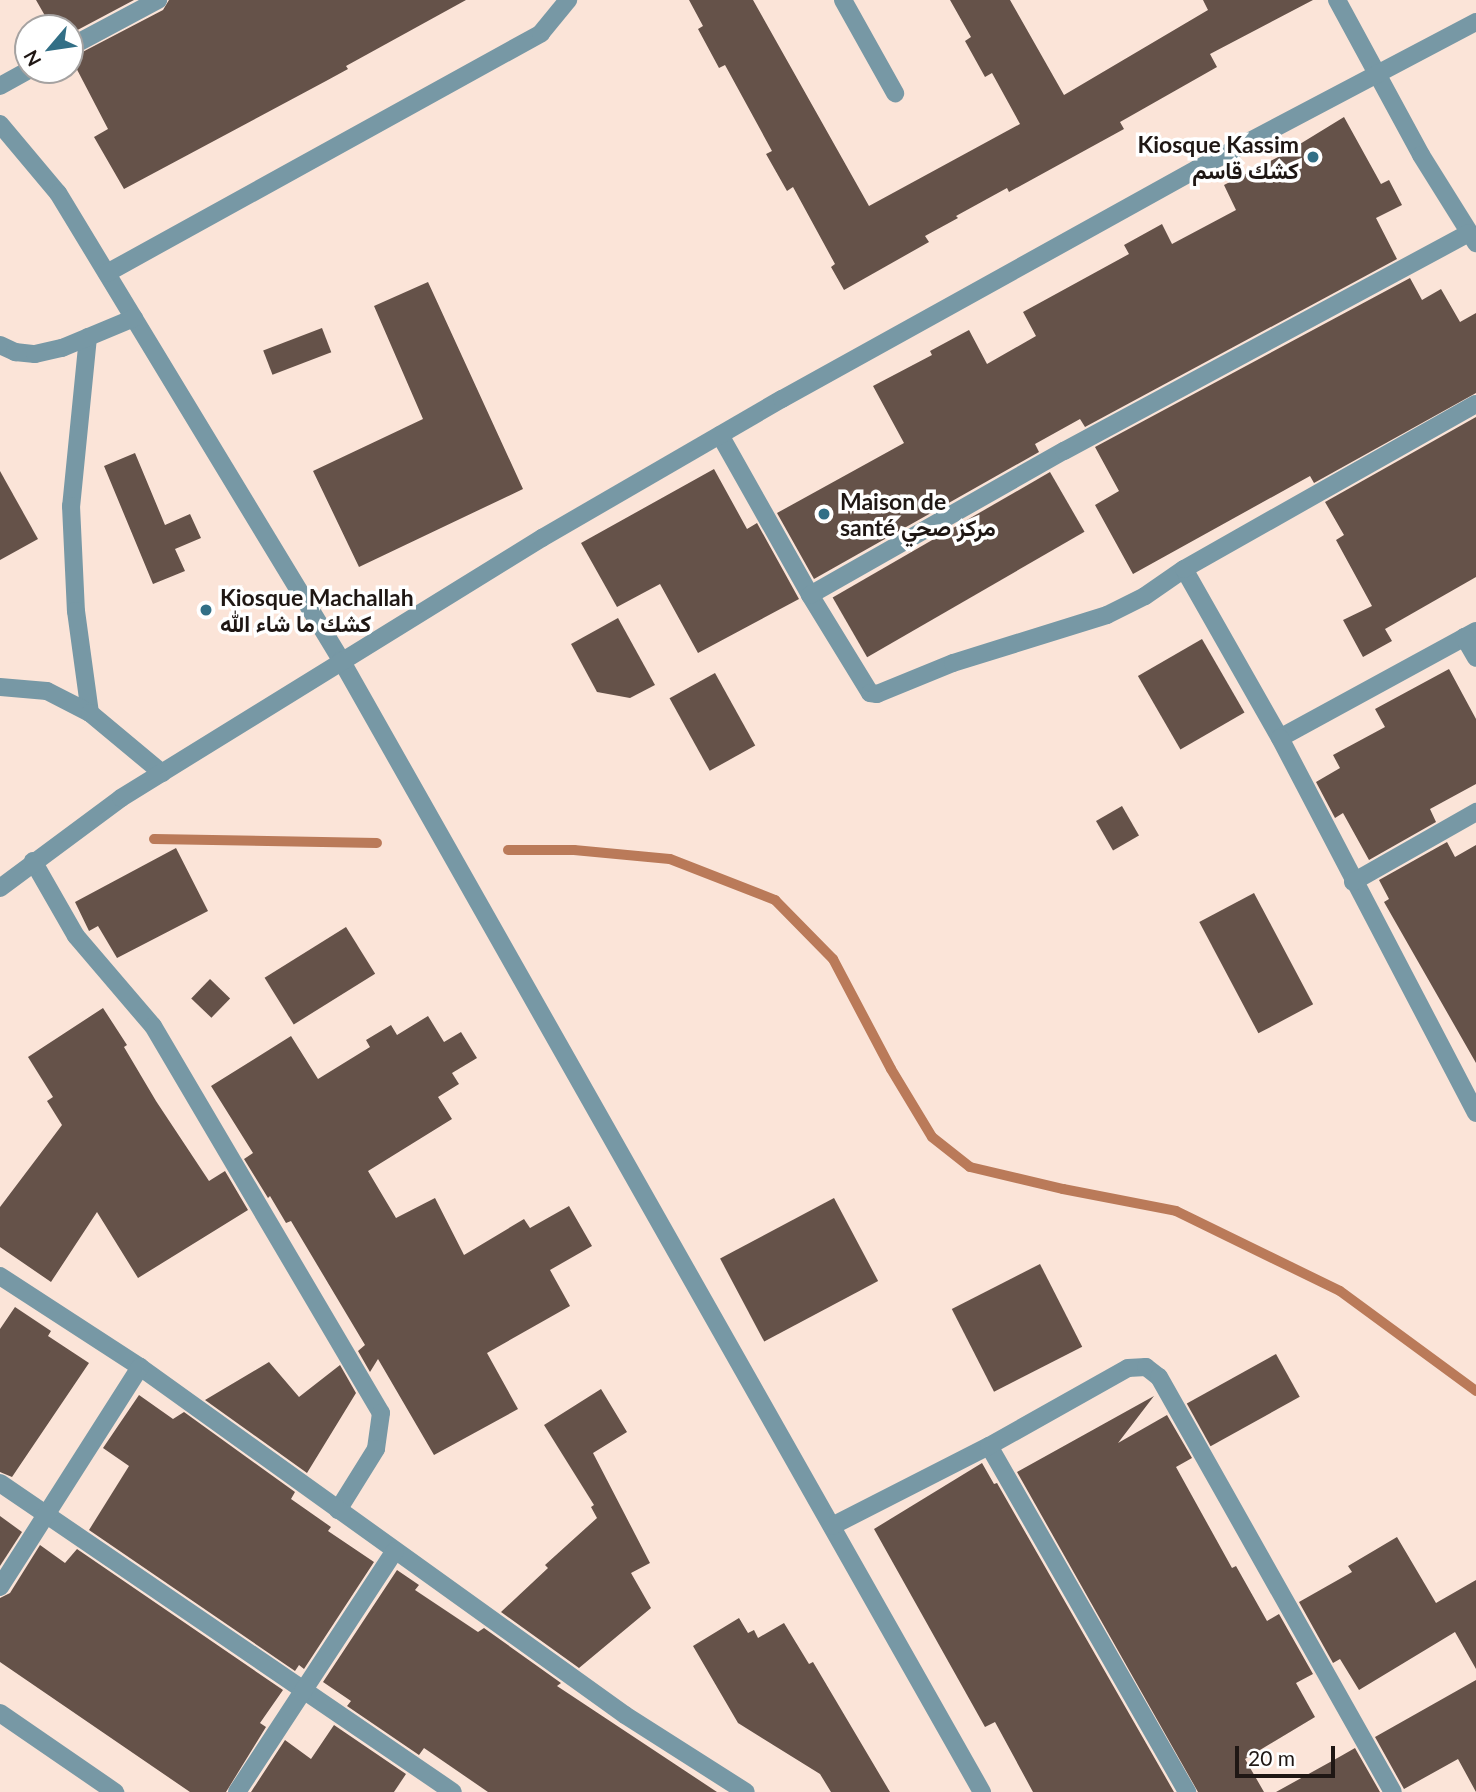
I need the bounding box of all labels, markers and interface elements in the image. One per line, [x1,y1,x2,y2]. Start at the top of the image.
north arrow [14,14,84,84]
text: N [18,46,46,70]
place label: Kiosque Kassim كشك قاسم [1137,130,1299,184]
marker: Kiosque Kassim كشك قاسم [1305,149,1321,165]
place label: Maison de santé مركز صحي [840,487,996,541]
marker: Maison de santé مركز صحي [814,504,834,524]
place label: Kiosque Machallah كشك ما شاء الله [220,583,414,637]
marker: Kiosque Machallah كشك ما شاء الله [198,602,214,618]
scale bar [1238,1732,1338,1776]
text: 20 m [1248,1745,1295,1770]

